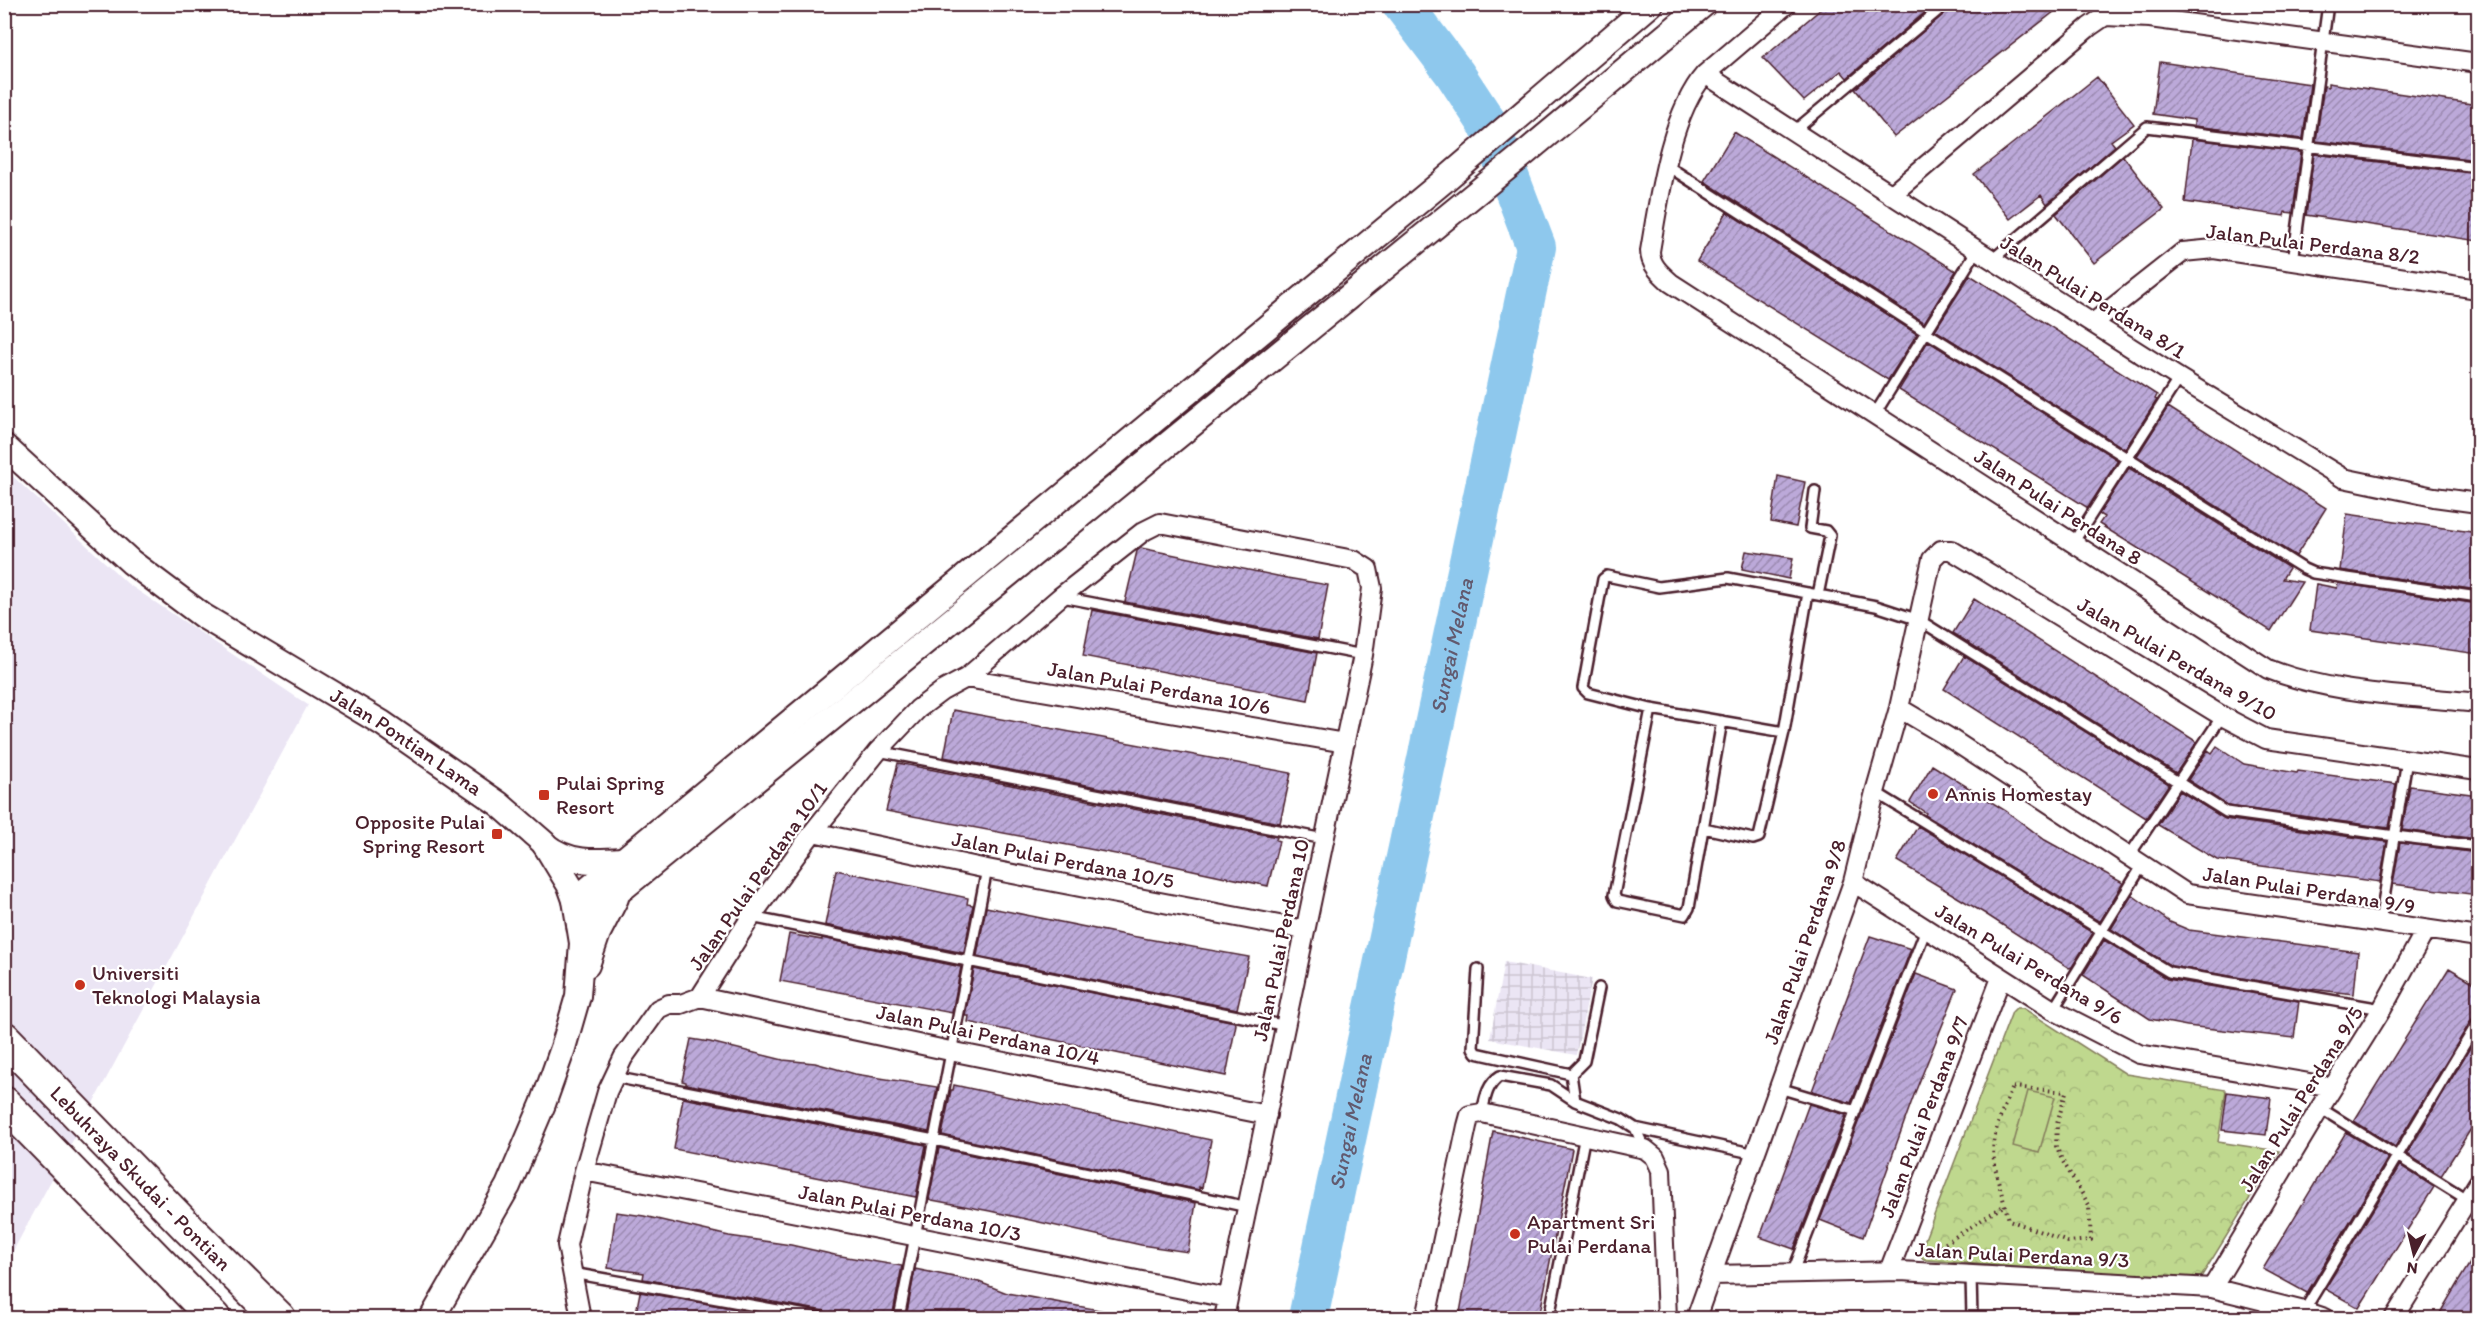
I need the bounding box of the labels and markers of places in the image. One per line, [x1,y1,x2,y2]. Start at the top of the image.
place label: Pulai Spring Resort [556,770,665,819]
place label: Annis Homestay [1945,781,2092,806]
marker: Annis Homestay [1926,787,1940,801]
marker: Pulai Spring Resort [537,788,551,802]
place label: Opposite Pulai Spring Resort [355,809,485,858]
marker: Opposite Pulai Spring Resort [490,827,504,841]
place label: Universiti Teknologi Malaysia [92,960,261,1009]
marker: Universiti Teknologi Malaysia [73,978,87,992]
place label: Apartment Sri Pulai Perdana [1527,1209,1655,1258]
marker: Apartment Sri Pulai Perdana [1508,1227,1522,1241]

